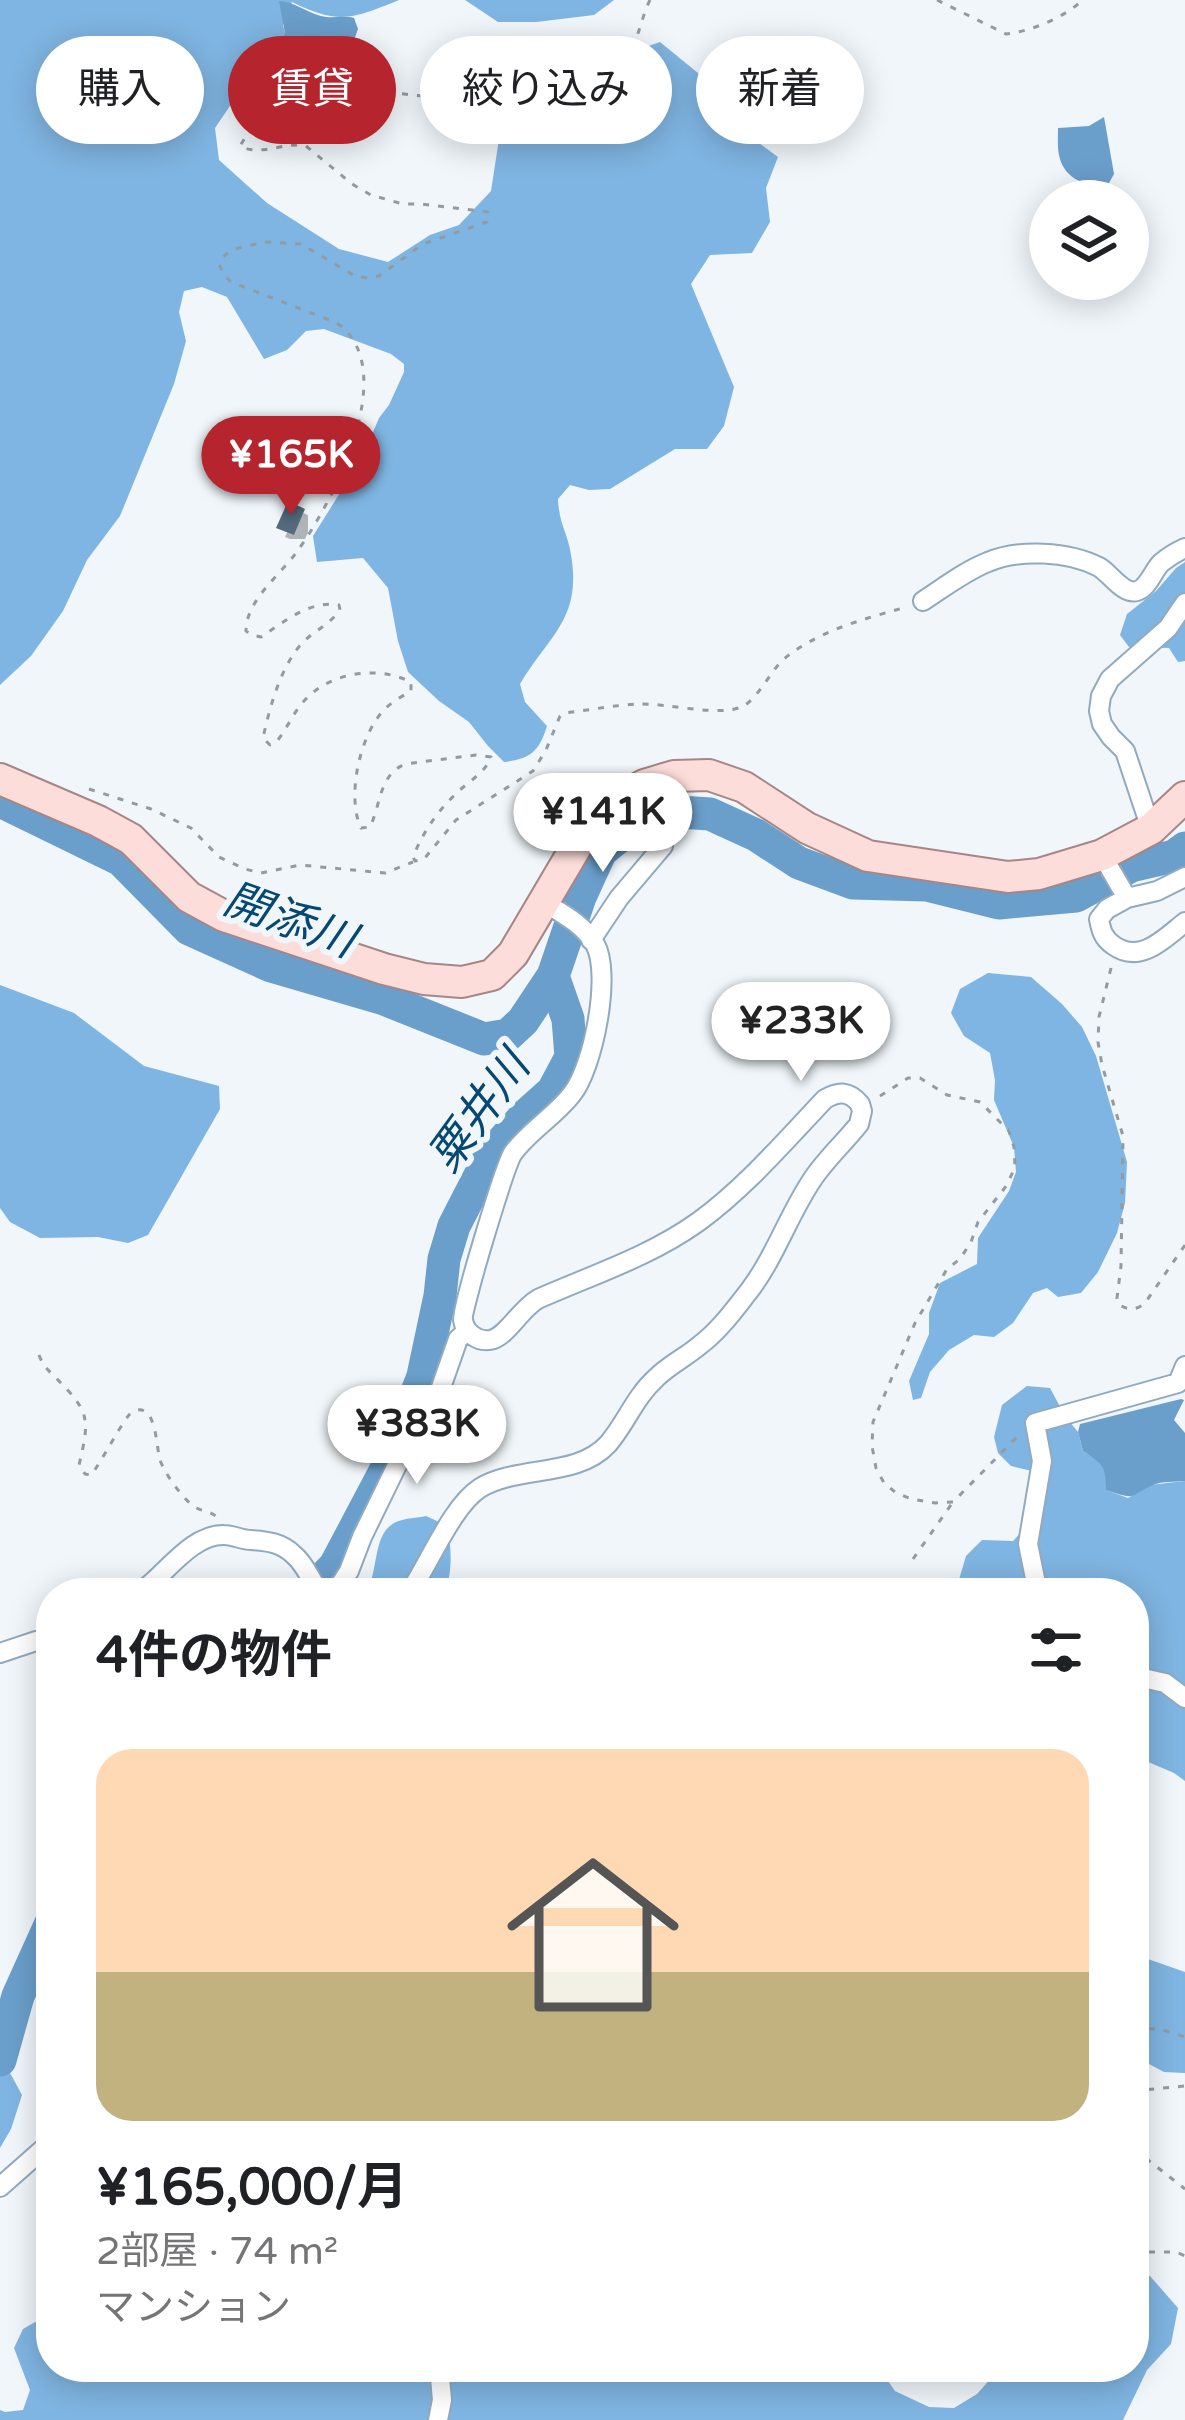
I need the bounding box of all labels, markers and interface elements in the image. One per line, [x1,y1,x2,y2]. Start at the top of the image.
chip: 購入 [36,36,204,144]
chip: 賃貸 [228,36,396,144]
chip: 絞り込み [420,36,672,144]
chip: 新着 [696,36,864,144]
map controls [1029,180,1149,300]
button: layers [1029,180,1149,300]
pin: ¥165K [207,416,375,518]
text: ¥165K [228,431,354,478]
pin: ¥141K [519,773,687,875]
text: ¥141K [540,788,666,835]
water label: 開添川 [217,872,366,971]
pin: ¥233K [717,982,885,1084]
text: ¥233K [738,997,864,1044]
water label: 粟井川 [418,1038,543,1183]
pin: ¥383K [333,1385,501,1487]
text: ¥383K [354,1400,480,1447]
icon: filters [1023,1617,1089,1683]
text: 4件の物件 [96,1625,332,1687]
icon: home [485,1827,701,2043]
text: ¥165,000/月 [96,2157,408,2219]
text: 2部屋 · 74 m² [96,2228,338,2275]
text: マンション [96,2284,291,2331]

